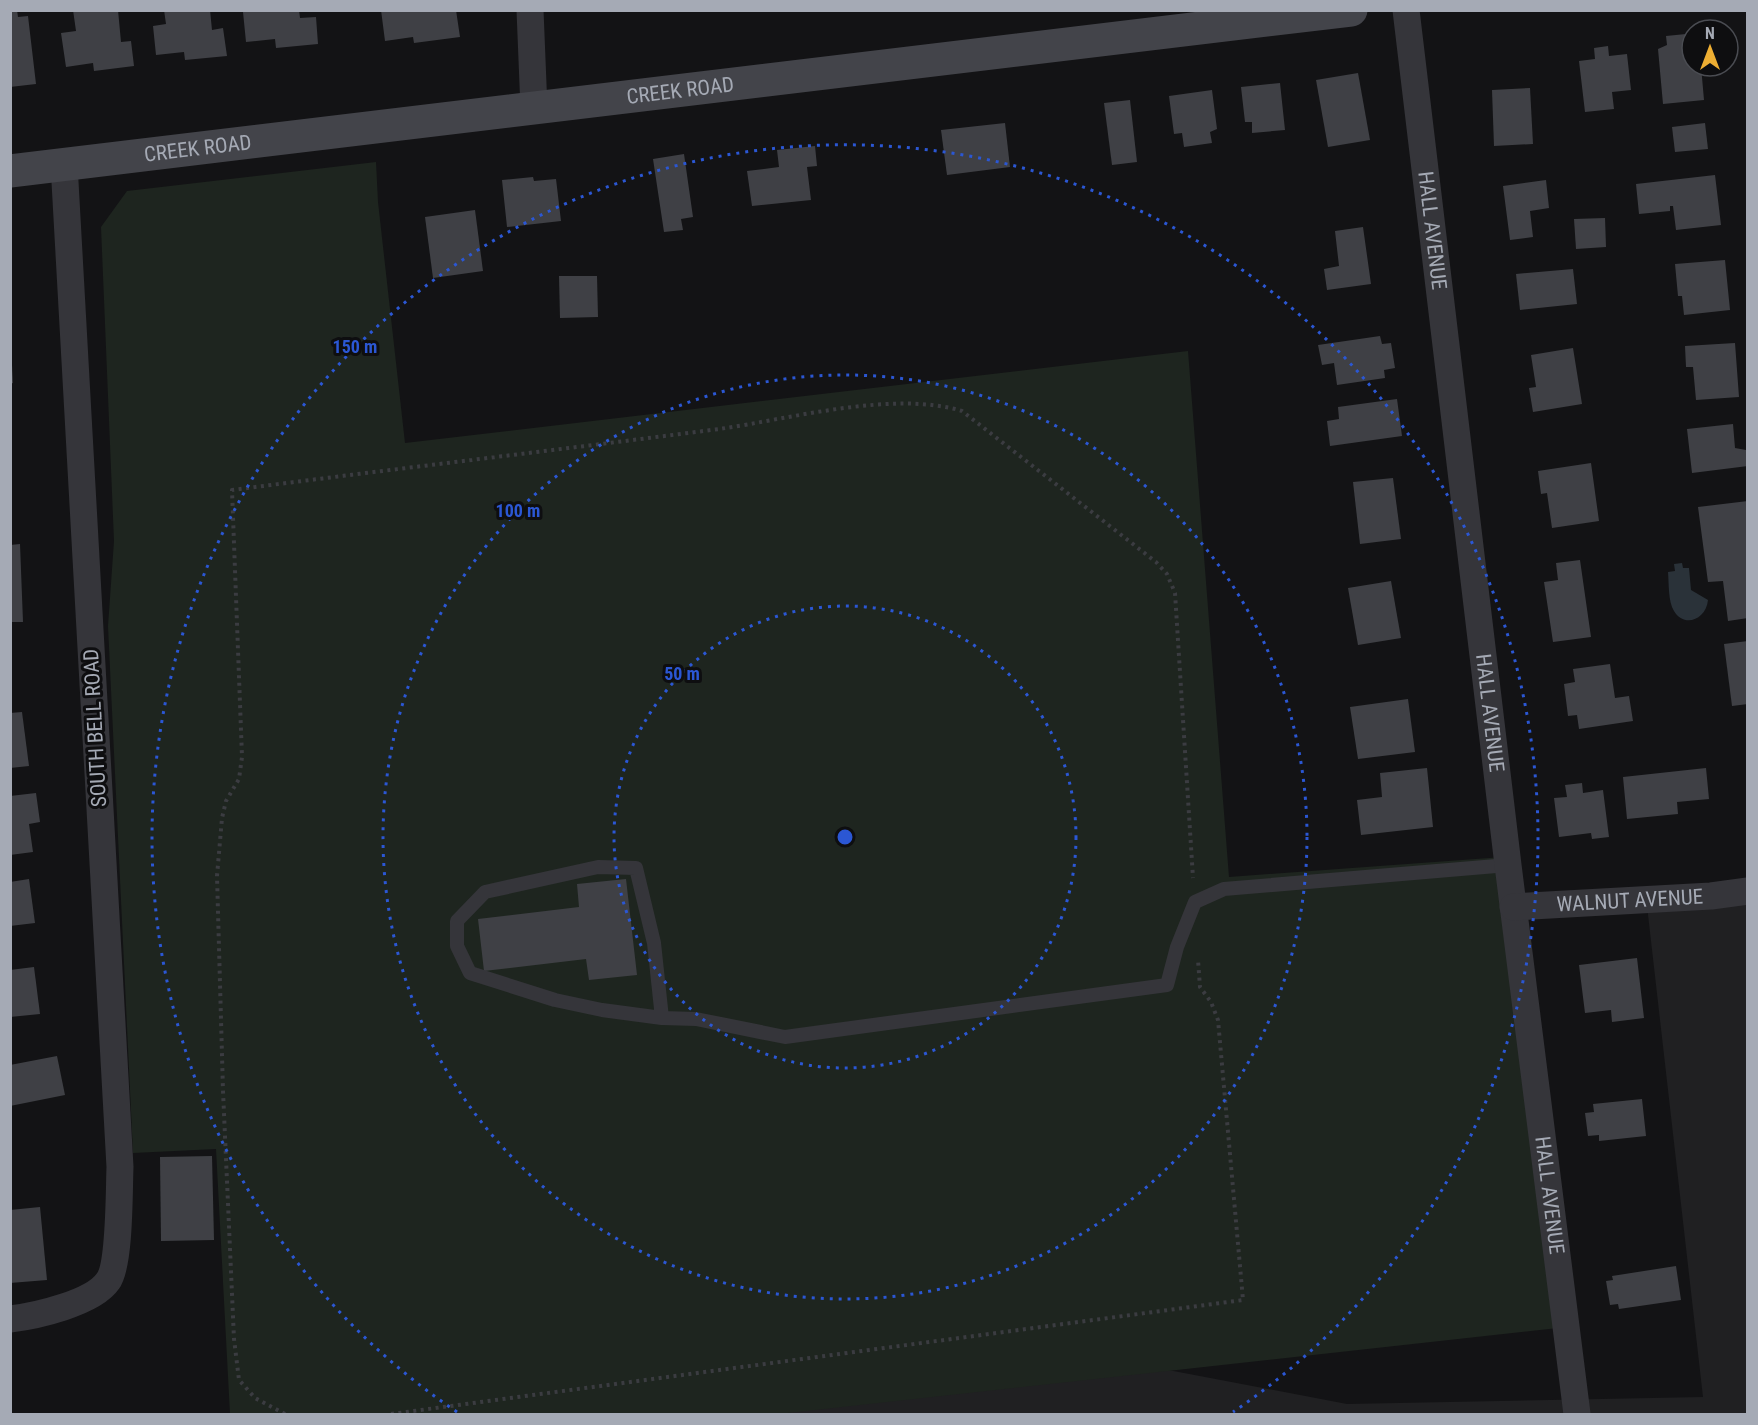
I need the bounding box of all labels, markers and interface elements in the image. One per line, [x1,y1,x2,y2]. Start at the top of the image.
north arrow [1680,18,1740,78]
text: N [1705,24,1715,43]
street label: CREEK ROAD [625,72,735,109]
street label: CREEK ROAD [143,130,253,167]
street label: HALL AVENUE [1413,170,1451,291]
text: 150 m [333,336,377,357]
text: 100 m [496,500,540,521]
street label: SOUTH BELL ROAD [79,648,111,808]
street label: HALL AVENUE [1471,653,1509,773]
text: 50 m [664,663,700,684]
centre of rings [835,827,855,847]
street label: WALNUT AVENUE [1556,884,1704,917]
street label: HALL AVENUE [1530,1135,1569,1256]

